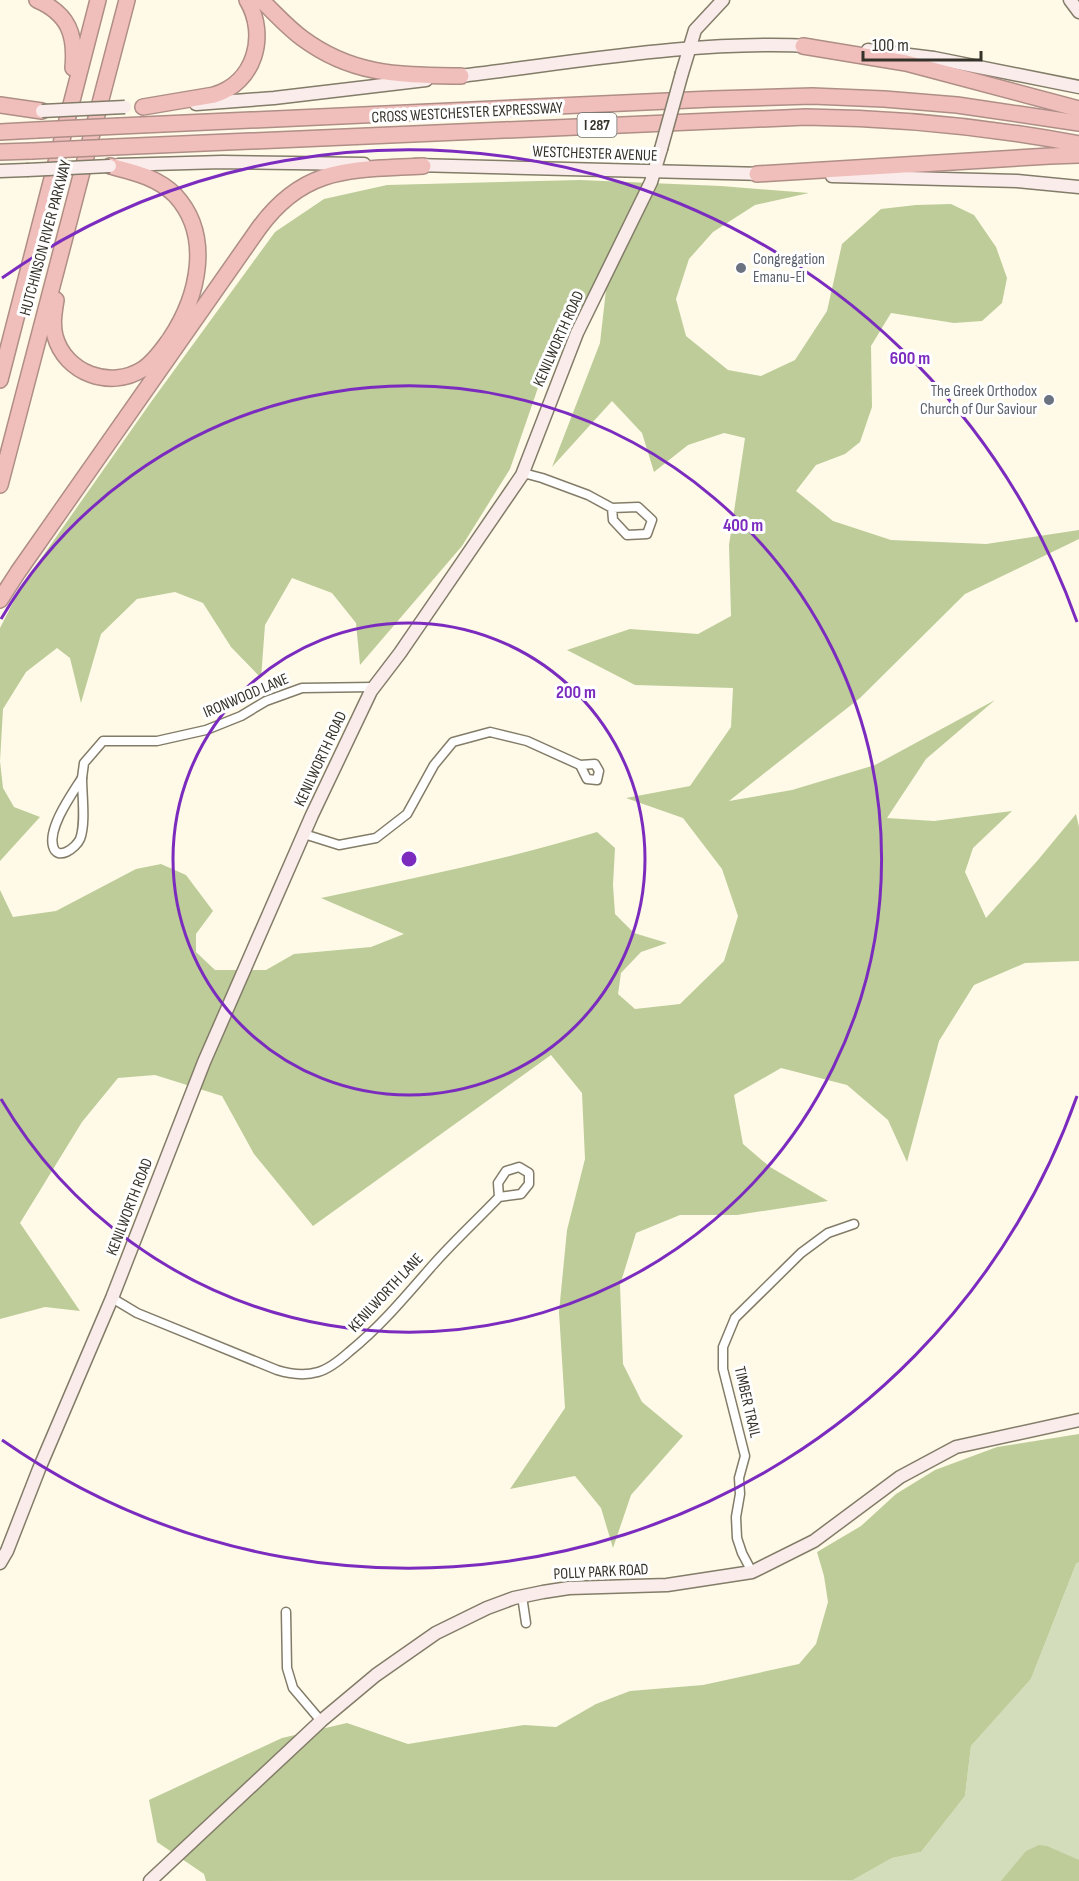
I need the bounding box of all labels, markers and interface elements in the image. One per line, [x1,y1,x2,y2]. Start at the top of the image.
scale bar [863,24,982,62]
text: 100 m [872,35,909,56]
street label: CROSS WESTCHESTER EXPRESSWAY [371,98,563,127]
road number: I 287 [578,113,616,137]
street label: WESTCHESTER AVENUE [532,142,658,166]
street label: HUTCHINSON RIVER PARKWAY [16,158,76,318]
place label: Congregation Emanu-El [753,250,825,287]
marker: Congregation Emanu-El [734,261,748,275]
street label: KENILWORTH ROAD [529,288,589,390]
text: 600 m [890,348,930,369]
place label: The Greek Orthodox Church of Our Saviour [920,382,1037,419]
marker: The Greek Orthodox Church of Our Saviour [1042,393,1056,407]
text: 400 m [723,515,763,536]
street label: IRONWOOD LANE [201,670,291,722]
text: 200 m [556,682,596,703]
street label: KENILWORTH ROAD [291,708,351,810]
centre of rings [399,849,419,869]
street label: KENILWORTH ROAD [103,1155,157,1258]
street label: KENILWORTH LANE [345,1250,427,1336]
street label: TIMBER TRAIL [730,1364,764,1440]
street label: POLLY PARK ROAD [553,1560,649,1584]

